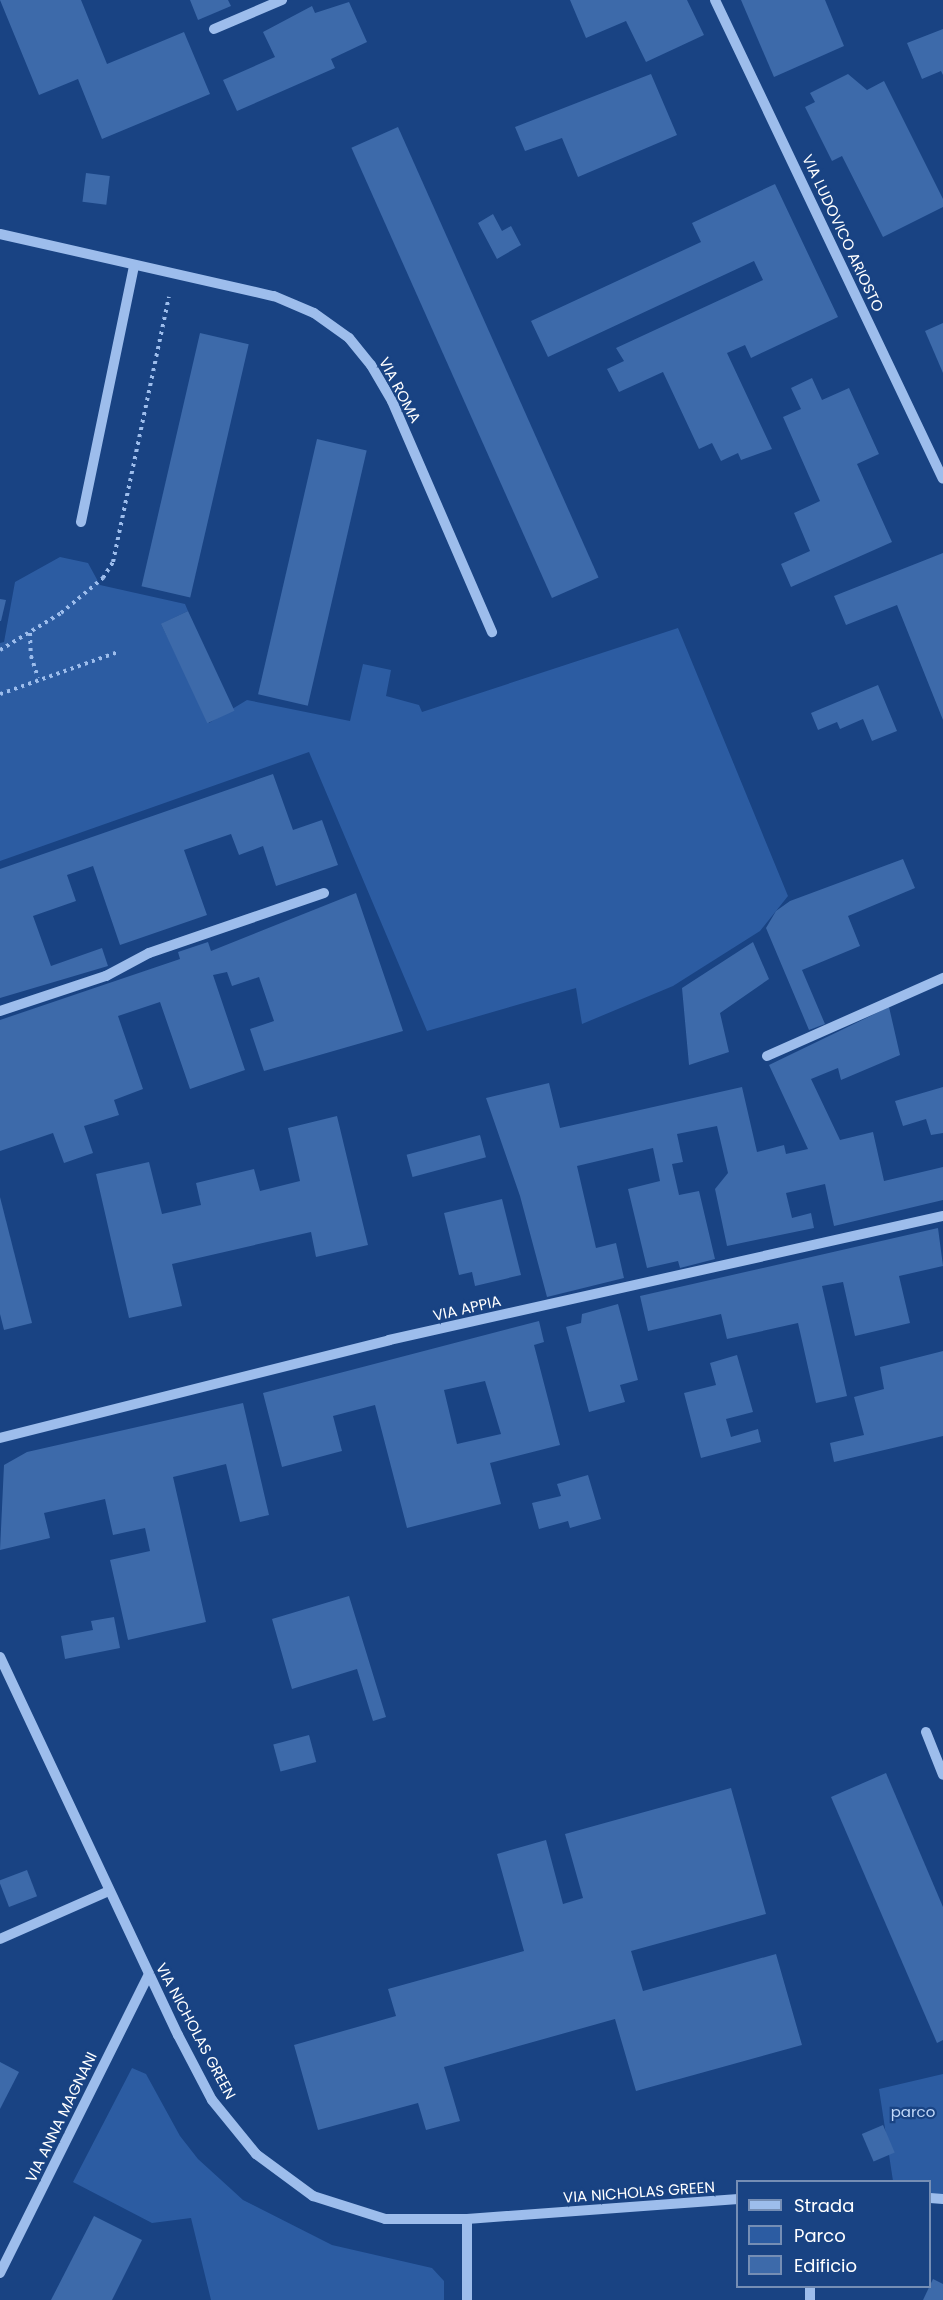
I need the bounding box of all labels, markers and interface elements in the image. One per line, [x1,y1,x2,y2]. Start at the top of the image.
street label: VIA LUDOVICO ARIOSTO [799,151,887,315]
street label: VIA ROMA [375,354,425,426]
street label: VIA APPIA [431,1291,503,1325]
street label: VIA NICHOLAS GREEN [152,1960,240,2102]
street label: VIA ANNA MAGNANI [22,2049,100,2185]
park label: parco [891,2103,935,2121]
street label: VIA NICHOLAS GREEN [563,2178,715,2206]
legend [736,2180,931,2288]
text: Strada [794,2193,854,2218]
text: Parco [794,2223,846,2248]
text: Edificio [794,2253,857,2278]

